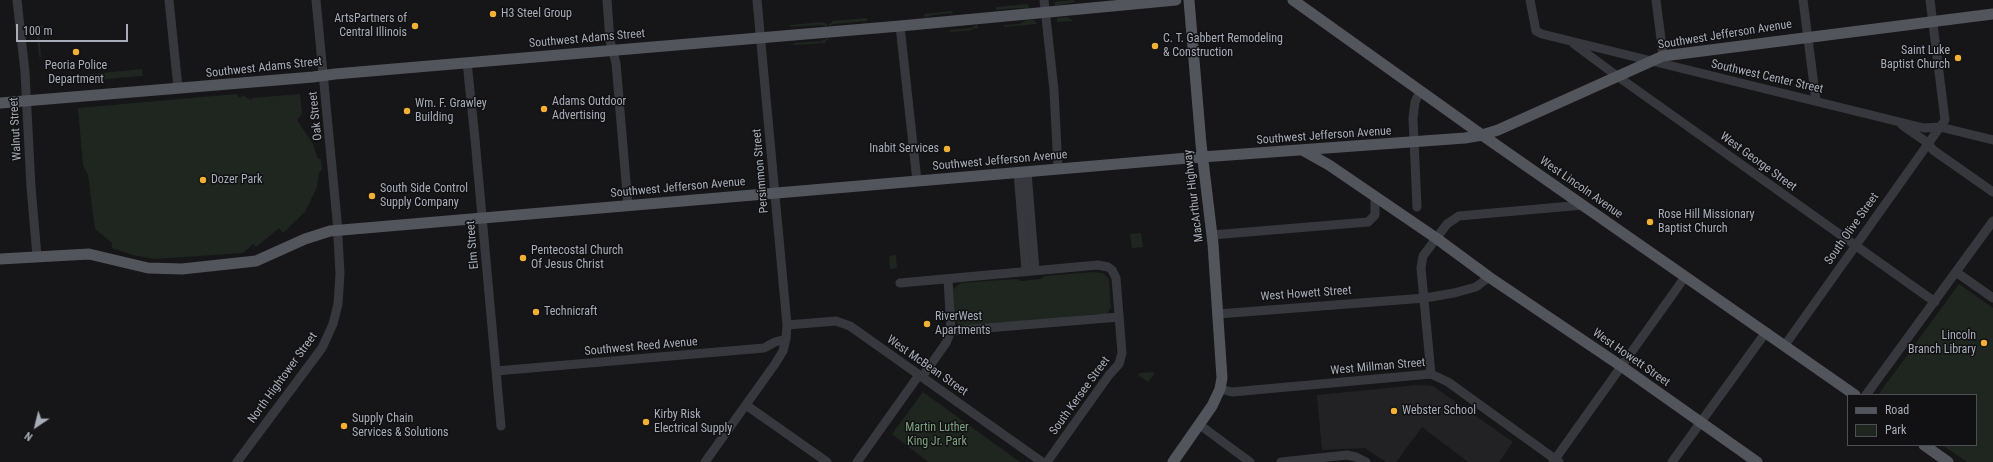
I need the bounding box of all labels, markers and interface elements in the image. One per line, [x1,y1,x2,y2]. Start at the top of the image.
place label: H3 Steel Group [501,7,572,21]
marker: H3 Steel Group [488,9,498,19]
place label: ArtsPartners of Central Illinois [334,12,407,40]
scale bar [18,16,130,42]
street label: Southwest Jefferson Avenue [1657,17,1793,53]
marker: ArtsPartners of Central Illinois [410,21,420,31]
text: 100 m [23,24,53,38]
street label: Southwest Adams Street [528,27,646,51]
place label: C. T. Gabbert Remodeling & Construction [1163,32,1283,60]
marker: C. T. Gabbert Remodeling & Construction [1150,41,1160,51]
place label: Saint Luke Baptist Church [1880,44,1950,72]
marker: Peoria Police Department [71,47,81,57]
marker: Saint Luke Baptist Church [1953,53,1963,63]
street label: Southwest Adams Street [205,55,323,81]
street label: Southwest Center Street [1710,57,1824,97]
place label: Peoria Police Department [45,59,107,87]
street label: Oak Street [306,91,326,141]
place label: Adams Outdoor Advertising [552,95,626,123]
street label: Walnut Street [7,97,25,161]
place label: Wm. F. Grawley Building [415,97,487,125]
marker: Adams Outdoor Advertising [539,104,549,114]
marker: Wm. F. Grawley Building [402,106,412,116]
street label: Southwest Jefferson Avenue [1256,124,1392,148]
street label: Persimmon Street [750,128,772,214]
street label: West George Street [1717,129,1799,195]
place label: Inabit Services [869,142,939,156]
marker: Inabit Services [942,144,952,154]
street label: Southwest Jefferson Avenue [932,148,1068,174]
street label: MacArthur Highway [1181,149,1207,243]
street label: West Lincoln Avenue [1537,154,1625,222]
place label: Dozer Park [211,173,262,187]
marker: Dozer Park [198,175,208,185]
street label: Southwest Jefferson Avenue [610,175,746,201]
place label: South Side Control Supply Company [380,182,468,210]
street label: South Olive Street [1822,190,1882,268]
marker: South Side Control Supply Company [367,191,377,201]
place label: Rose Hill Missionary Baptist Church [1658,208,1755,236]
marker: Rose Hill Missionary Baptist Church [1645,217,1655,227]
street label: Elm Street [464,220,482,270]
place label: Pentecostal Church Of Jesus Christ [531,244,623,272]
marker: Pentecostal Church Of Jesus Christ [518,253,528,263]
street label: West Howett Street [1260,284,1352,304]
place label: Technicraft [544,305,597,319]
marker: Technicraft [531,307,541,317]
place label: RiverWest Apartments [935,310,991,338]
marker: RiverWest Apartments [922,319,932,329]
street label: West Howett Street [1590,326,1672,390]
place label: Lincoln Branch Library [1908,329,1976,357]
street label: North Hightower Street [245,330,321,426]
street label: West McBean Street [884,333,970,399]
street label: Southwest Reed Avenue [584,335,698,359]
marker: Lincoln Branch Library [1979,338,1989,348]
street label: South Kersee Street [1047,354,1113,438]
street label: West Millman Street [1330,356,1426,378]
legend [1847,394,1977,446]
text: Road [1885,403,1909,417]
place label: Webster School [1402,404,1476,418]
north arrow [16,406,56,446]
marker: Webster School [1389,406,1399,416]
place label: Kirby Risk Electrical Supply [654,408,732,436]
place label: Supply Chain Services & Solutions [352,412,449,440]
marker: Kirby Risk Electrical Supply [641,417,651,427]
marker: Supply Chain Services & Solutions [339,421,349,431]
park label: Martin Luther King Jr. Park [905,421,969,449]
text: Park [1885,423,1906,437]
text: N [22,429,35,443]

